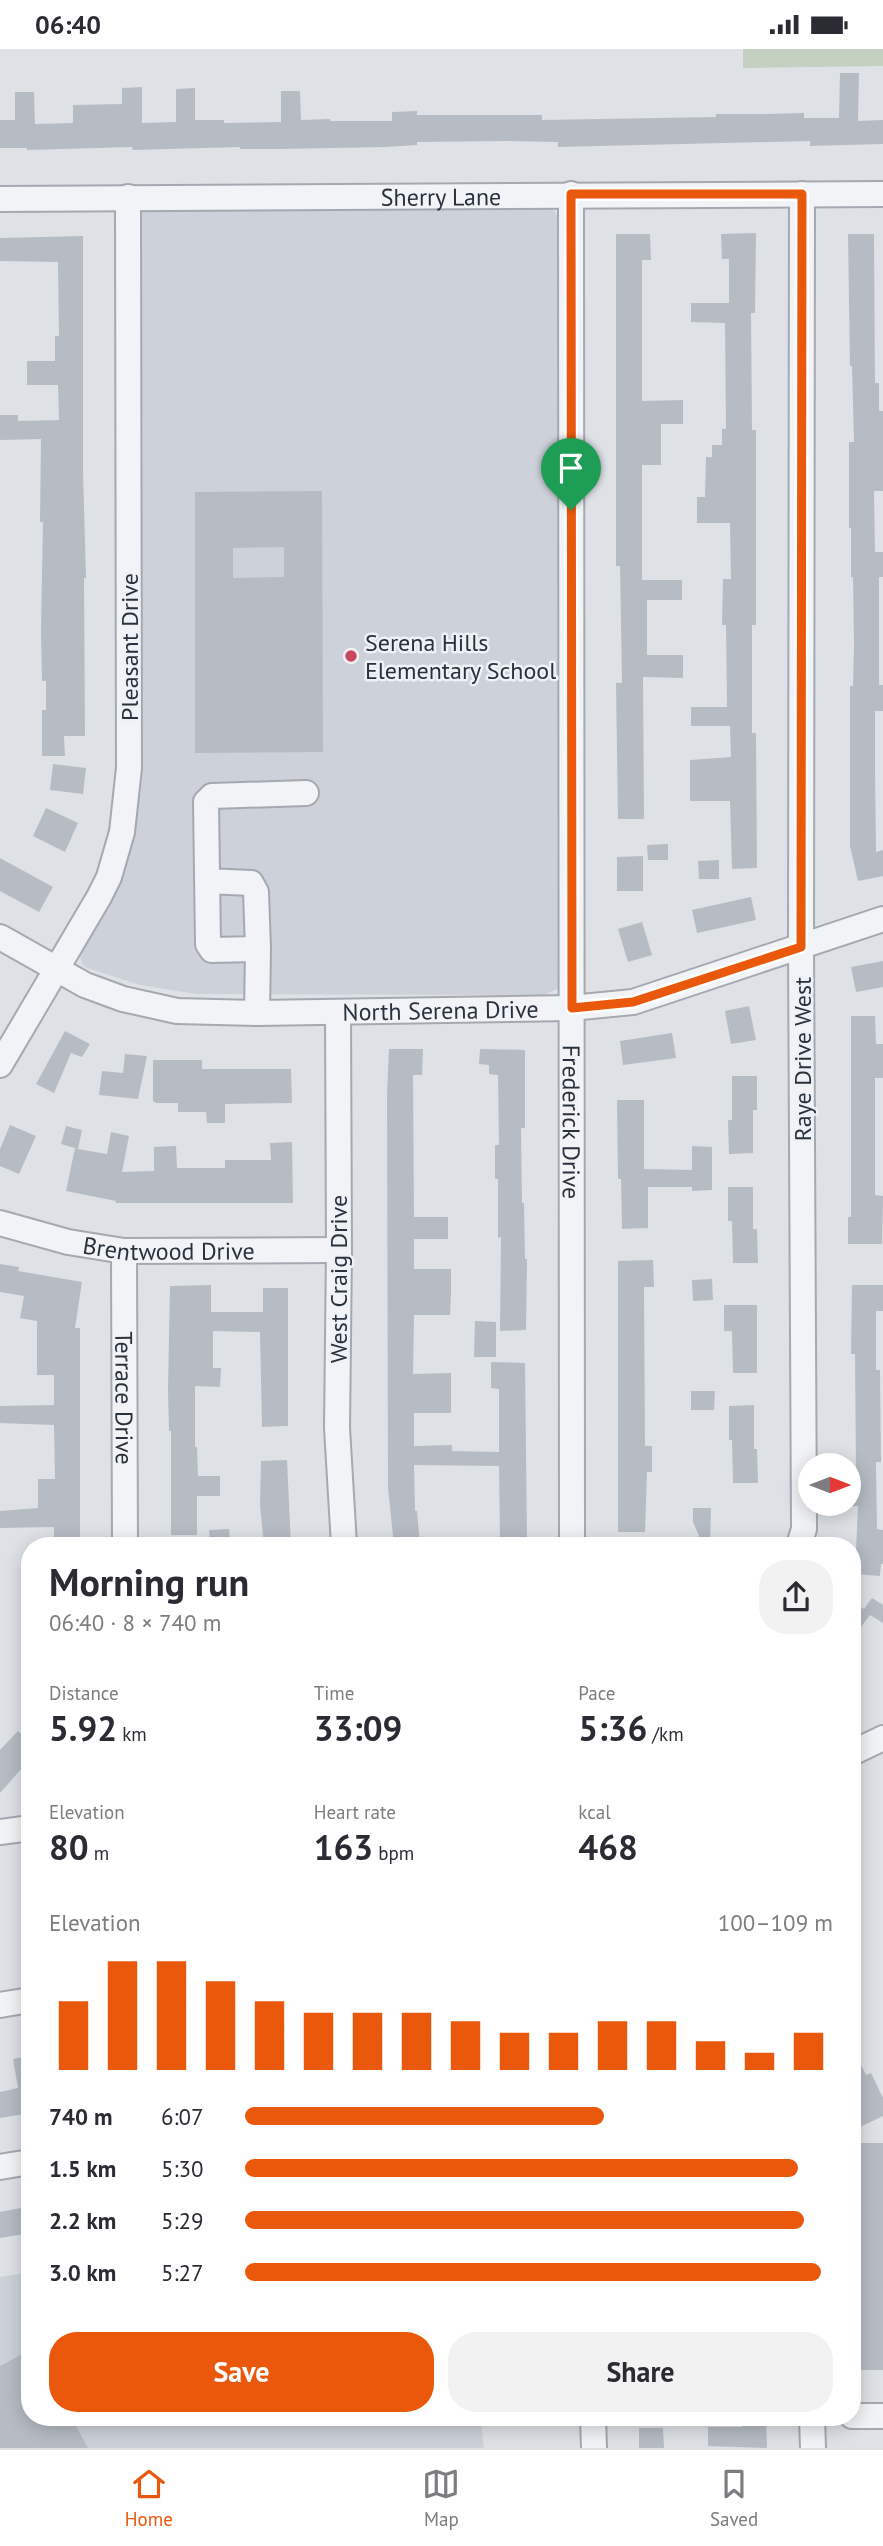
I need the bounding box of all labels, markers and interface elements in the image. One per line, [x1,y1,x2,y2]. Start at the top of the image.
text: 06:40 [35,8,101,41]
street label: Sherry Lane [381,181,501,212]
pin [541,438,601,510]
icon: arrive [552,449,590,487]
street label: Pleasant Drive [114,573,145,721]
place label: Serena Hills Elementary School [365,627,556,686]
marker: Serena Hills Elementary School [343,648,359,664]
street label: Raye Drive West [787,977,818,1141]
street label: North Serena Drive [342,993,539,1027]
street label: Frederick Drive [556,1045,587,1199]
street label: West Craig Drive [323,1195,354,1363]
street label: Brentwood Drive [81,1229,255,1267]
street label: Terrace Drive [109,1331,140,1465]
north arrow [798,1453,861,1515]
map controls [798,1453,861,1516]
text: Morning run [49,1557,249,1606]
button: share [759,1560,833,1634]
text: 06:40 · 8 × 740 m [49,1608,221,1637]
text: Distance [49,1681,119,1705]
text: Time [314,1681,354,1705]
text: Pace [578,1681,616,1705]
text: 5.92 [49,1705,117,1751]
text: 33:09 [314,1705,402,1751]
text: 5:36 [578,1705,647,1751]
text: km [117,1722,147,1746]
text: /km [647,1722,684,1746]
text: Elevation [49,1800,125,1824]
text: Heart rate [314,1800,396,1824]
text: kcal [578,1800,611,1824]
text: 80 [49,1824,89,1870]
text: 163 [314,1824,373,1870]
text: 468 [578,1824,638,1870]
text: m [89,1841,109,1865]
text: bpm [373,1841,414,1865]
text: Elevation [49,1908,141,1937]
text: 100–109 m [718,1908,833,1937]
text: 740 m [49,2102,112,2131]
text: 6:07 [161,2102,204,2131]
text: 1.5 km [49,2154,116,2183]
text: 5:30 [161,2154,204,2183]
text: 2.2 km [49,2206,116,2235]
text: 5:29 [161,2206,204,2235]
text: 3.0 km [49,2258,116,2287]
text: 5:27 [161,2258,204,2287]
button: Save [49,2332,434,2412]
button: Share [448,2332,833,2412]
tab: Home [125,2465,173,2531]
tab: Map [422,2465,460,2531]
tab: Saved [710,2465,758,2531]

